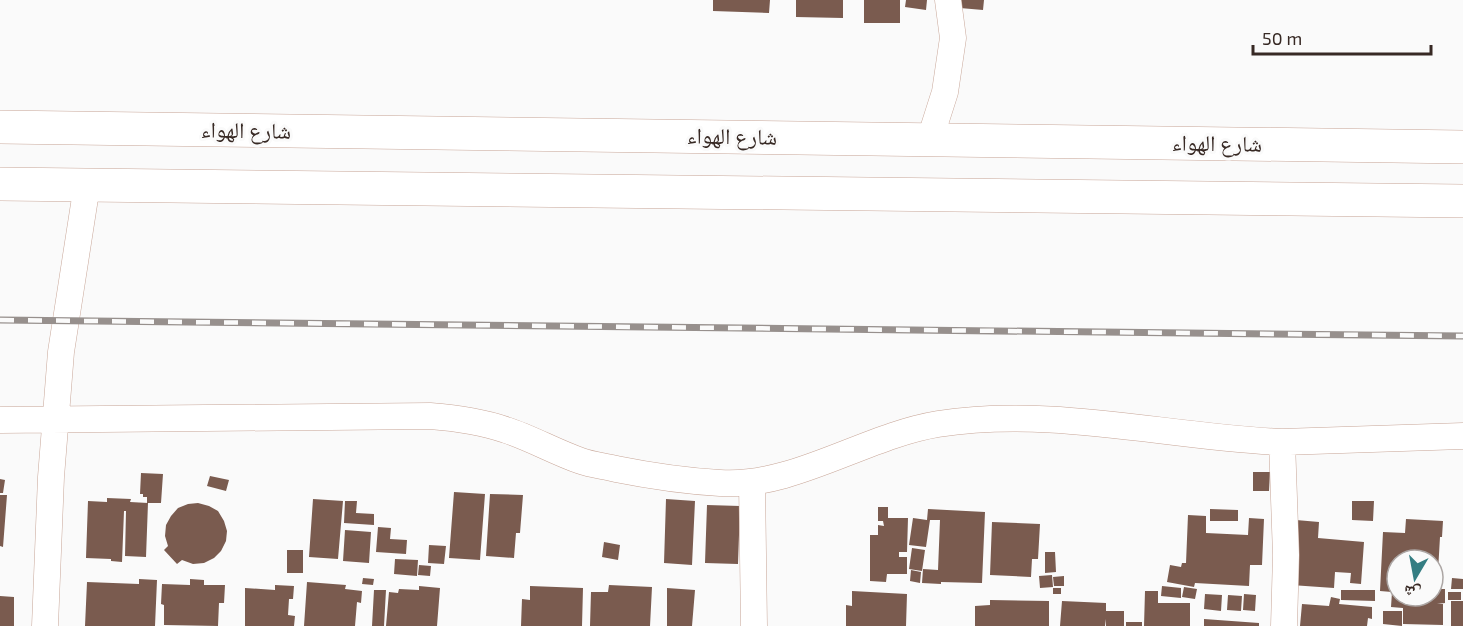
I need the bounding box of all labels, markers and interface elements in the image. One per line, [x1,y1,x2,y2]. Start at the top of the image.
scale bar [1253,18,1432,56]
text: 50 m [1262,27,1302,49]
street label: شارع الهواء [201,115,291,145]
street label: شارع الهواء [687,121,777,151]
street label: شارع الهواء [1172,128,1262,158]
north arrow [1385,548,1445,608]
text: ش [1402,581,1422,604]

